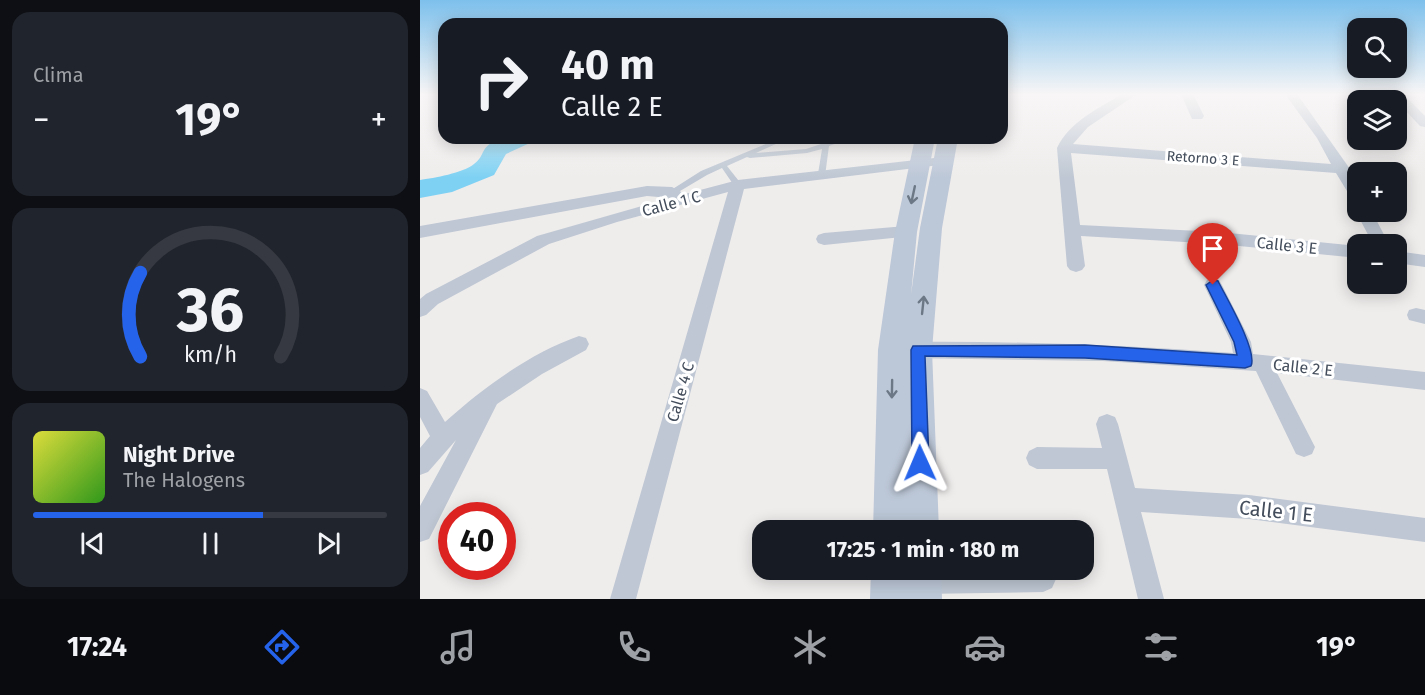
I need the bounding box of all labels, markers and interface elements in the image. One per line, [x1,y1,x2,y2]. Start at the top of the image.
map controls [1347,18,1407,294]
button: search [1347,18,1407,78]
text: 40 m [561,40,655,90]
icon: right [462,42,540,120]
text: Clima [33,63,84,87]
button: layers [1347,90,1407,150]
text: Calle 2 E [561,91,663,123]
text: 19° [175,93,245,147]
text: − [33,100,50,140]
text: + [371,100,387,140]
street label: Retorno 3 E [1166,147,1240,170]
button: + [1347,162,1407,222]
one-way arrow [907,185,918,205]
street label: Calle 1 C [640,187,702,220]
pin [1187,223,1238,285]
icon: arrive [1196,232,1229,265]
street label: Calle 3 E [1256,233,1318,258]
button: − [1347,234,1407,294]
text: 36 [175,273,244,348]
one-way arrow [918,295,929,315]
text: km/h [183,342,237,368]
street label: Calle 2 E [1272,355,1334,380]
street label: Calle 4 C [663,360,698,424]
one-way arrow [886,378,898,398]
position arrow [888,431,952,495]
text: Night Drive [123,441,235,468]
text: The Halogens [123,468,245,492]
street label: Calle 1 E [1238,495,1314,527]
speed limit sign: 40 [438,502,516,580]
icon: previous [76,527,109,560]
icon: pause [194,527,227,560]
icon: next [312,527,345,560]
text: 17:25 · 1 min · 180 m [827,536,1019,563]
icon: directions [261,626,303,668]
icon: music [437,626,479,668]
icon: phone [613,626,655,668]
icon: climate [789,626,831,668]
icon: car [964,626,1006,668]
icon: filters [1140,626,1182,668]
text: 17:24 [67,631,127,663]
text: 19° [1316,631,1358,663]

